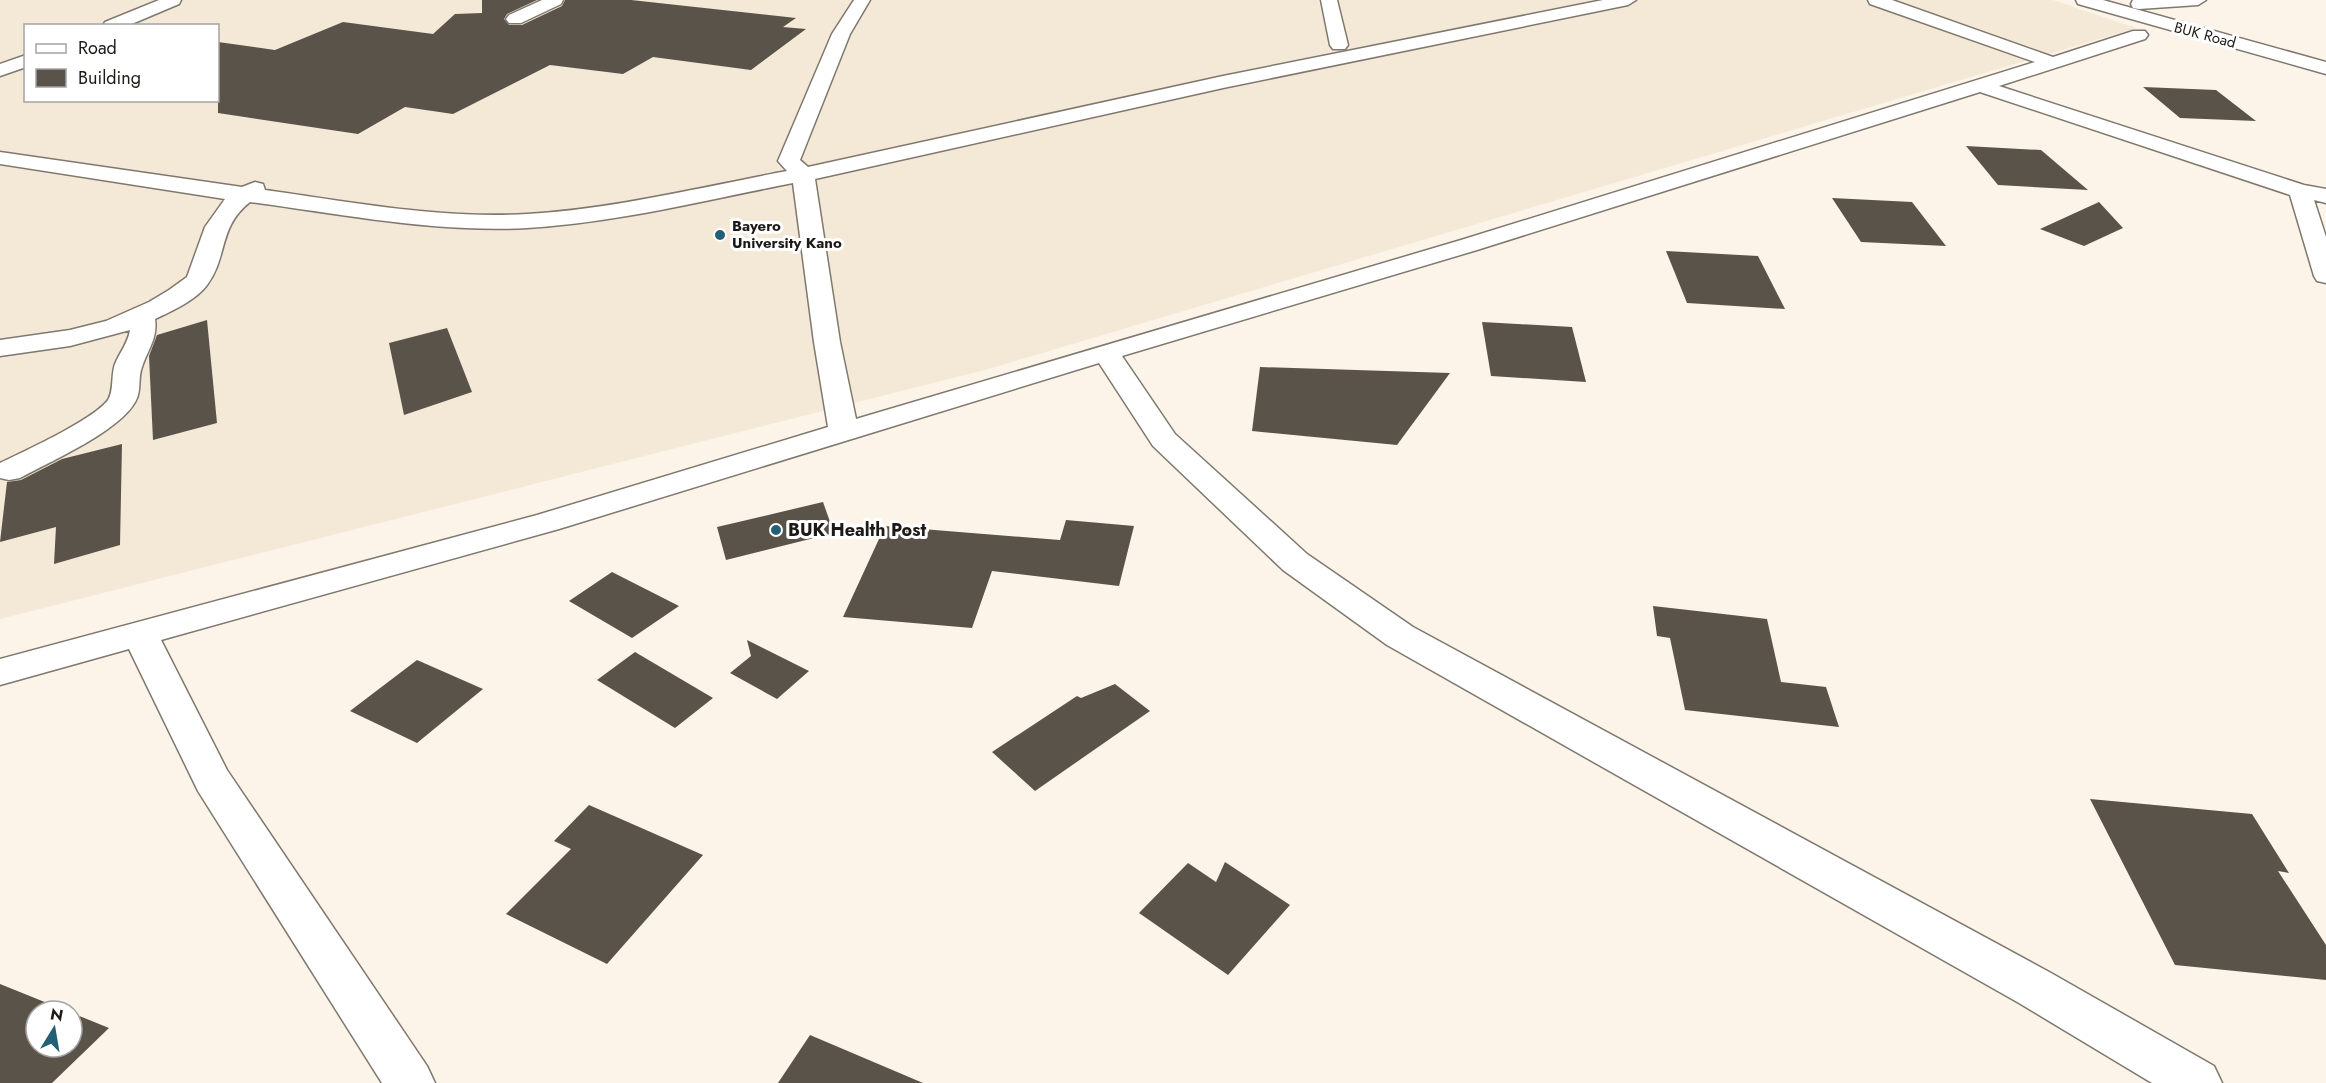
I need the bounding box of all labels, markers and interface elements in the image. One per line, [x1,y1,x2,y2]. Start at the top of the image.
street label: BUK Road [2172,16,2238,54]
legend [24,24,219,102]
text: Road [78,35,117,61]
text: Building [78,65,141,91]
place label: Bayero University Kano [732,215,842,254]
marker: Bayero University Kano [713,228,727,242]
place label: BUK Health Post [788,517,926,543]
marker: BUK Health Post [769,523,783,537]
north arrow [24,999,84,1059]
text: N [48,1002,65,1027]

